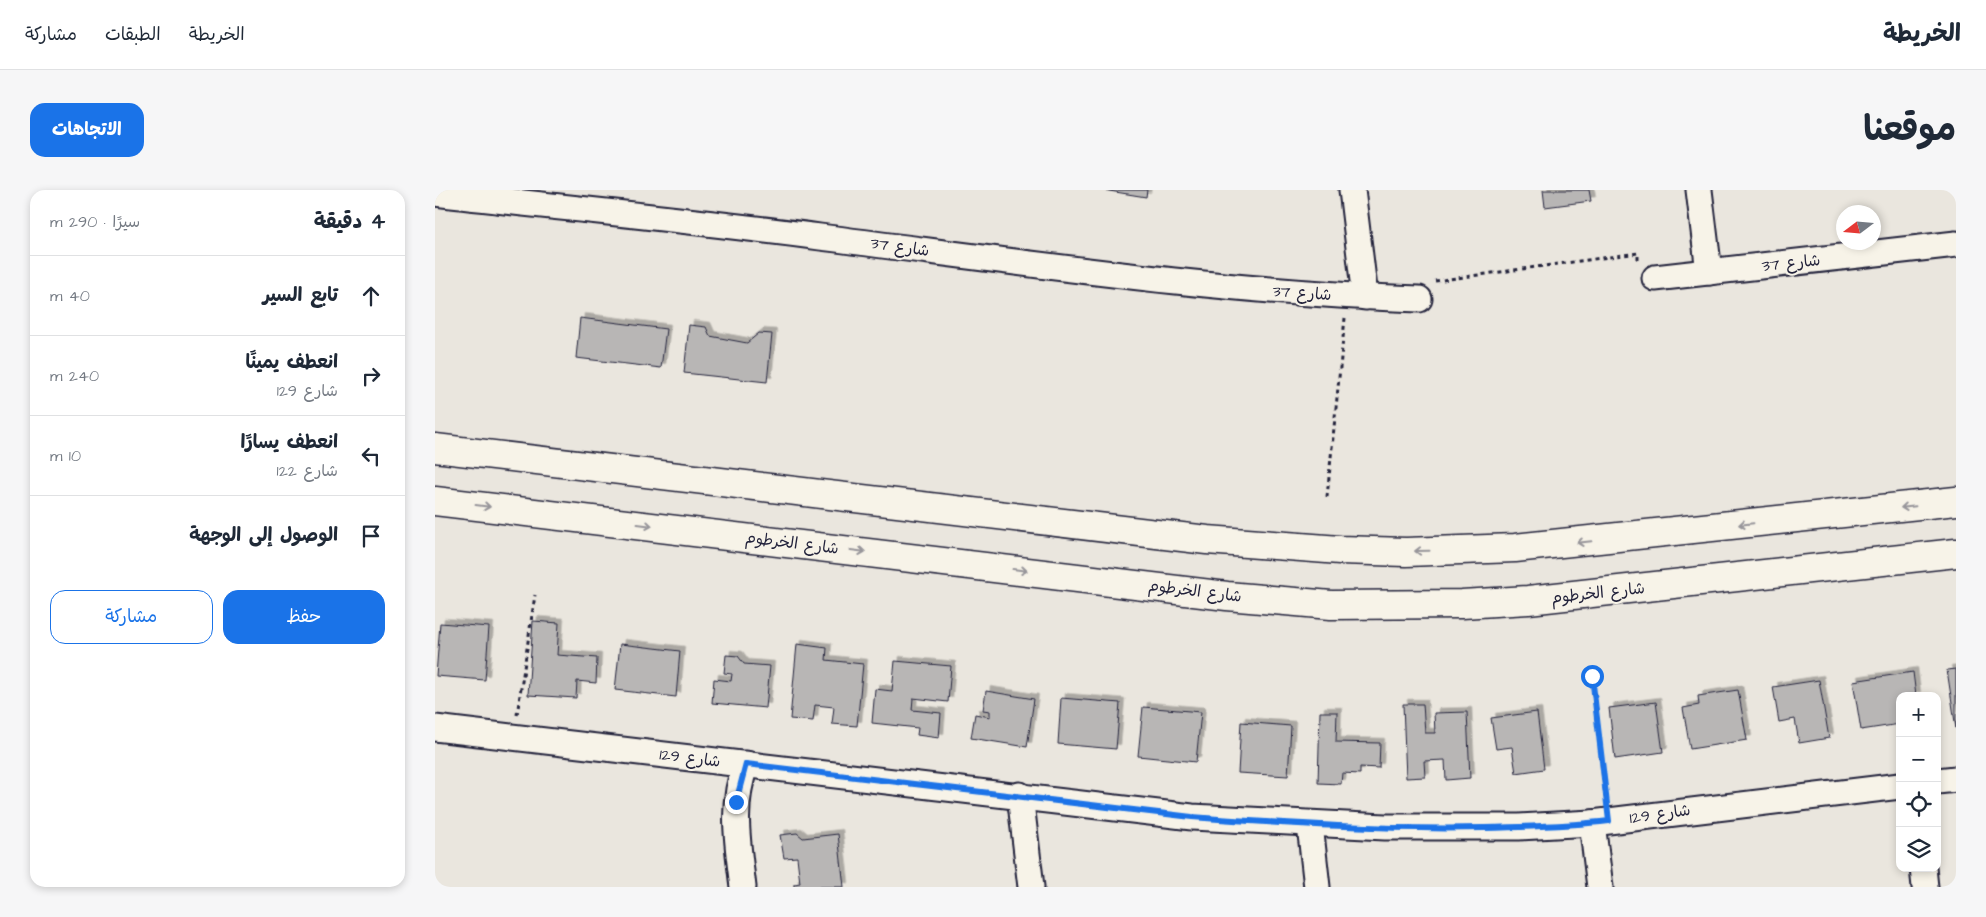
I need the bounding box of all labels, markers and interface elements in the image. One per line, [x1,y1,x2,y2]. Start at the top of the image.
text: الخريطة [1883,17,1961,51]
text: مشاركة [25,22,77,47]
text: الطبقات [105,22,161,47]
text: الخريطة [189,22,245,47]
button: الاتجاهات [30,103,144,157]
text: موقعنا [1863,105,1956,154]
north arrow [1836,205,1881,250]
text: 4 دقيقة [314,207,385,236]
text: سيرًا · 290 m [50,211,140,233]
street label: شارع 37 [869,232,931,262]
street label: شارع 37 [1761,249,1821,277]
street label: شارع 37 [1272,280,1332,306]
text: تابع السير [263,282,338,309]
icon: ahead [357,282,385,310]
text: 40 m [50,285,90,307]
text: انعطف يمينًا [246,349,338,376]
icon: right [357,362,385,390]
text: 240 m [50,365,99,387]
text: شارع 129 [277,380,338,402]
text: انعطف يسارًا [241,429,338,456]
icon: left [357,442,385,470]
text: 10 m [50,445,81,467]
text: شارع 122 [277,460,338,482]
one-way arrow [475,501,491,511]
one-way arrow [1900,502,1916,512]
one-way arrow [1738,519,1754,529]
one-way arrow [636,520,652,530]
text: الوصول إلى الوجهة [189,522,338,549]
icon: arrive [357,522,385,550]
street label: شارع الخرطوم [744,526,840,561]
one-way arrow [1577,537,1593,547]
one-way arrow [850,546,866,556]
one-way arrow [1415,547,1431,556]
one-way arrow [1011,565,1027,575]
street label: شارع الخرطوم [1147,574,1243,609]
street label: شارع الخرطوم [1550,577,1646,610]
button: مشاركة [50,590,213,644]
button: حفظ [223,590,385,644]
route start [1581,665,1604,688]
map controls [1896,692,1941,872]
button: + [1896,692,1941,737]
button: − [1896,737,1941,782]
street label: شارع 129 [658,743,722,773]
button: locate [1896,782,1941,827]
route end [725,791,748,814]
street label: شارع 129 [1628,799,1692,829]
button: layers [1896,827,1941,872]

